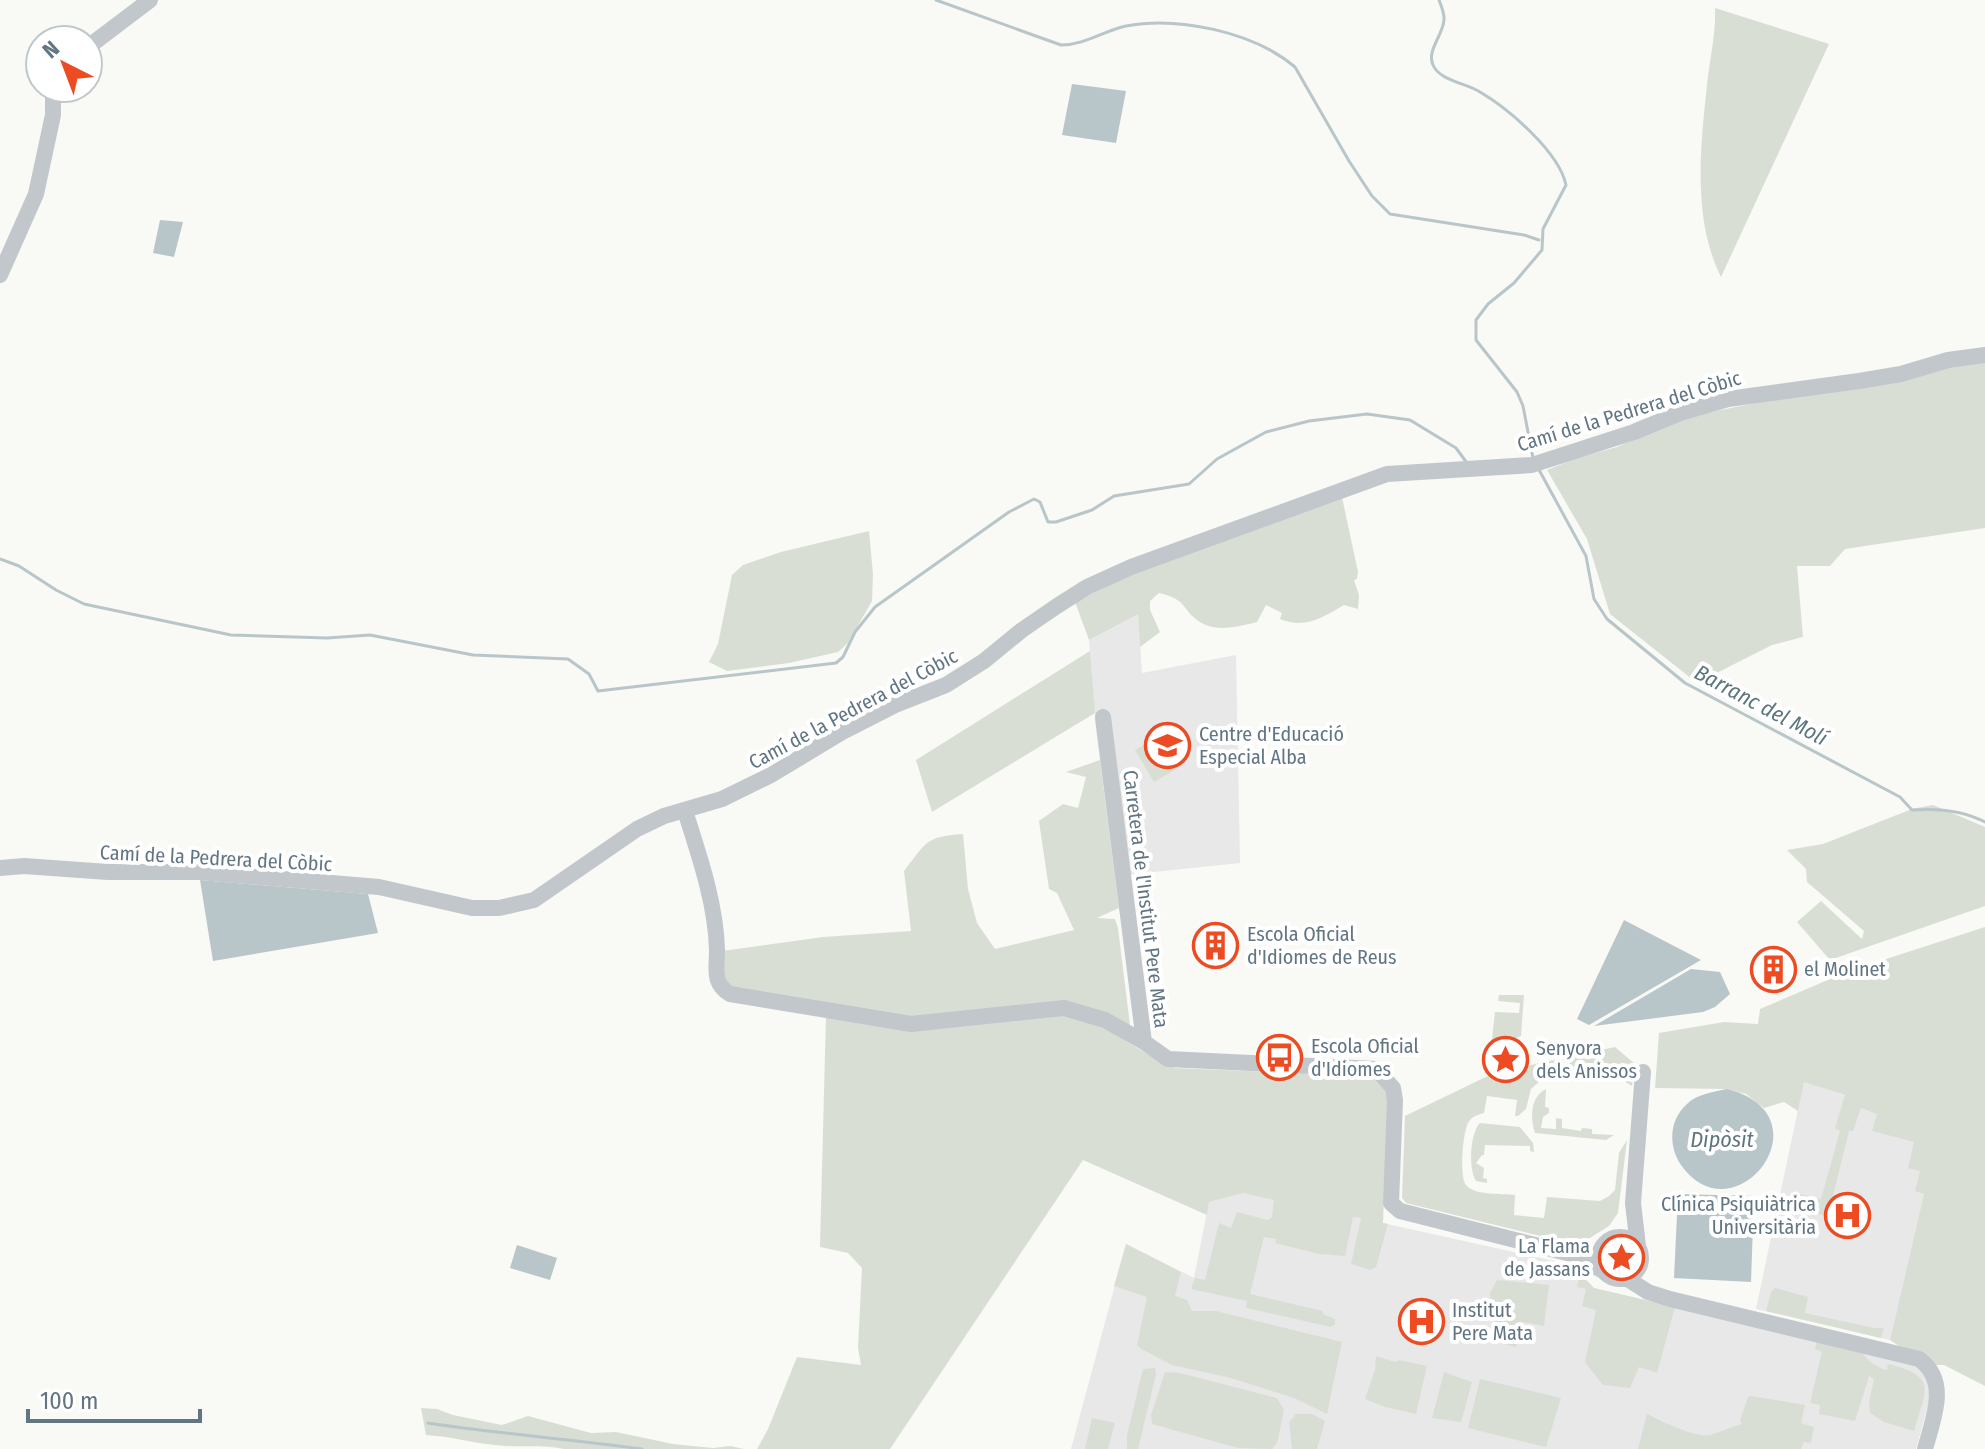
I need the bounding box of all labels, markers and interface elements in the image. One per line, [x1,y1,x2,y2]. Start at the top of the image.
north arrow [24,24,104,104]
text: N [37,35,65,64]
street label: Camí de la Pedrera del Còbic [1514,365,1744,456]
street label: Camí de la Pedrera del Còbic [745,644,962,774]
water label: Barranc del Molí [1690,659,1833,752]
school or university icon: Centre d'Educació Especial Alba [1144,721,1192,769]
place label: Centre d'Educació Especial Alba [1199,722,1344,769]
street label: Carretera de l'Institut Pere Mata [1118,769,1174,1029]
street label: Camí de la Pedrera del Còbic [99,840,333,876]
building icon: Escola Oficial d'Idiomes de Reus [1192,922,1240,970]
place label: Escola Oficial d'Idiomes de Reus [1247,922,1397,969]
building icon: el Molinet [1749,945,1797,993]
place label: el Molinet [1804,957,1886,981]
bus stop icon: Escola Oficial d'Idiomes [1256,1033,1304,1081]
place label: Escola Oficial d'Idiomes [1311,1034,1419,1081]
place icon: Senyora dels Anissos [1481,1035,1529,1083]
place label: Senyora dels Anissos [1536,1036,1637,1083]
water label: Dipòsit [1690,1126,1755,1153]
hospital icon: Clínica Psiquiàtrica Universitària [1823,1191,1871,1239]
place label: Clínica Psiquiàtrica Universitària [1661,1192,1816,1239]
place label: La Flama de Jassans [1504,1234,1590,1281]
place icon: La Flama de Jassans [1597,1234,1645,1282]
hospital icon: Institut Pere Mata [1397,1298,1445,1346]
place label: Institut Pere Mata [1452,1298,1533,1345]
scale bar [28,1373,200,1423]
text: 100 m [40,1387,98,1415]

